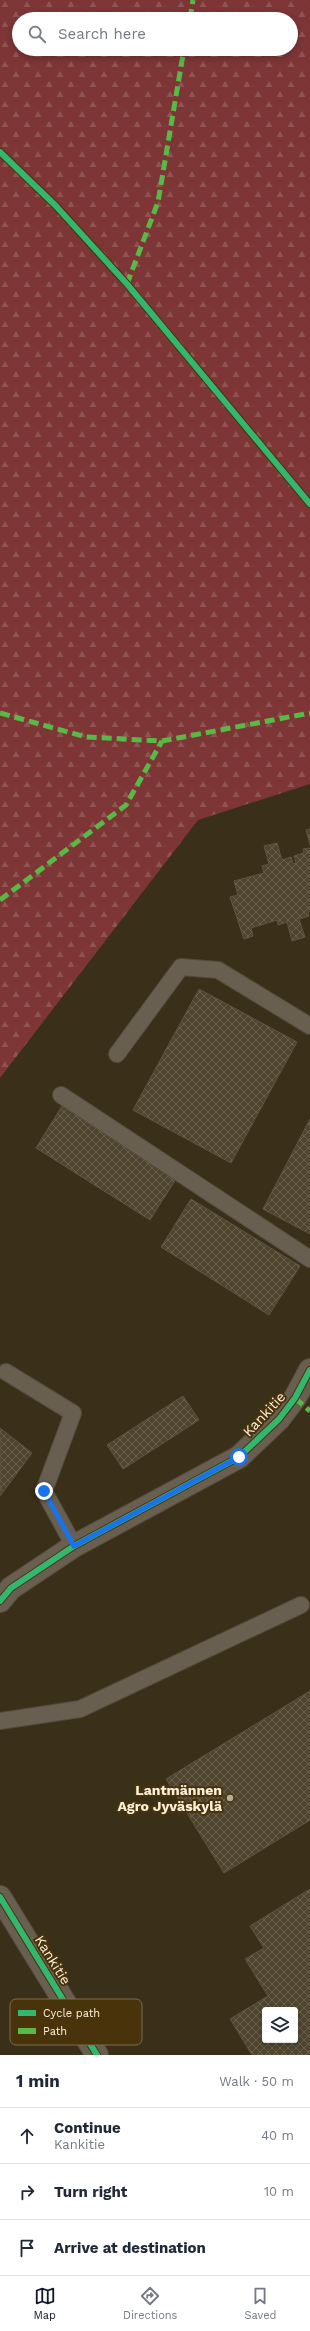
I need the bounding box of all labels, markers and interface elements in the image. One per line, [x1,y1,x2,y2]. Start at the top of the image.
search box [12,12,298,56]
icon: search [26,23,48,45]
text: Search here [58,25,146,43]
street label: Kankitie [239,1388,289,1440]
route start [230,1448,248,1466]
route end [35,1482,53,1500]
place label: Lantmännen Agro Jyväskylä [117,1782,223,1814]
marker: Lantmännen Agro Jyväskylä [225,1793,235,1803]
street label: Kankitie [32,1932,74,1988]
legend [10,1999,142,2045]
text: Cycle path [43,2007,100,2020]
map controls [262,2007,298,2043]
button: layers [262,2007,298,2043]
text: Path [43,2025,67,2038]
text: 1 min [16,2071,60,2091]
text: Walk · 50 m [219,2074,294,2089]
text: Continue [54,2119,121,2137]
icon: ahead [16,2125,38,2147]
text: 40 m [261,2128,294,2143]
text: Kankitie [54,2137,105,2152]
icon: right [16,2181,38,2203]
text: Turn right [54,2183,127,2201]
text: 10 m [264,2184,294,2199]
icon: arrive [16,2237,38,2259]
text: Arrive at destination [54,2239,206,2257]
tab: Map [34,2285,56,2322]
tab: Directions [123,2285,177,2322]
tab: Saved [244,2285,276,2322]

